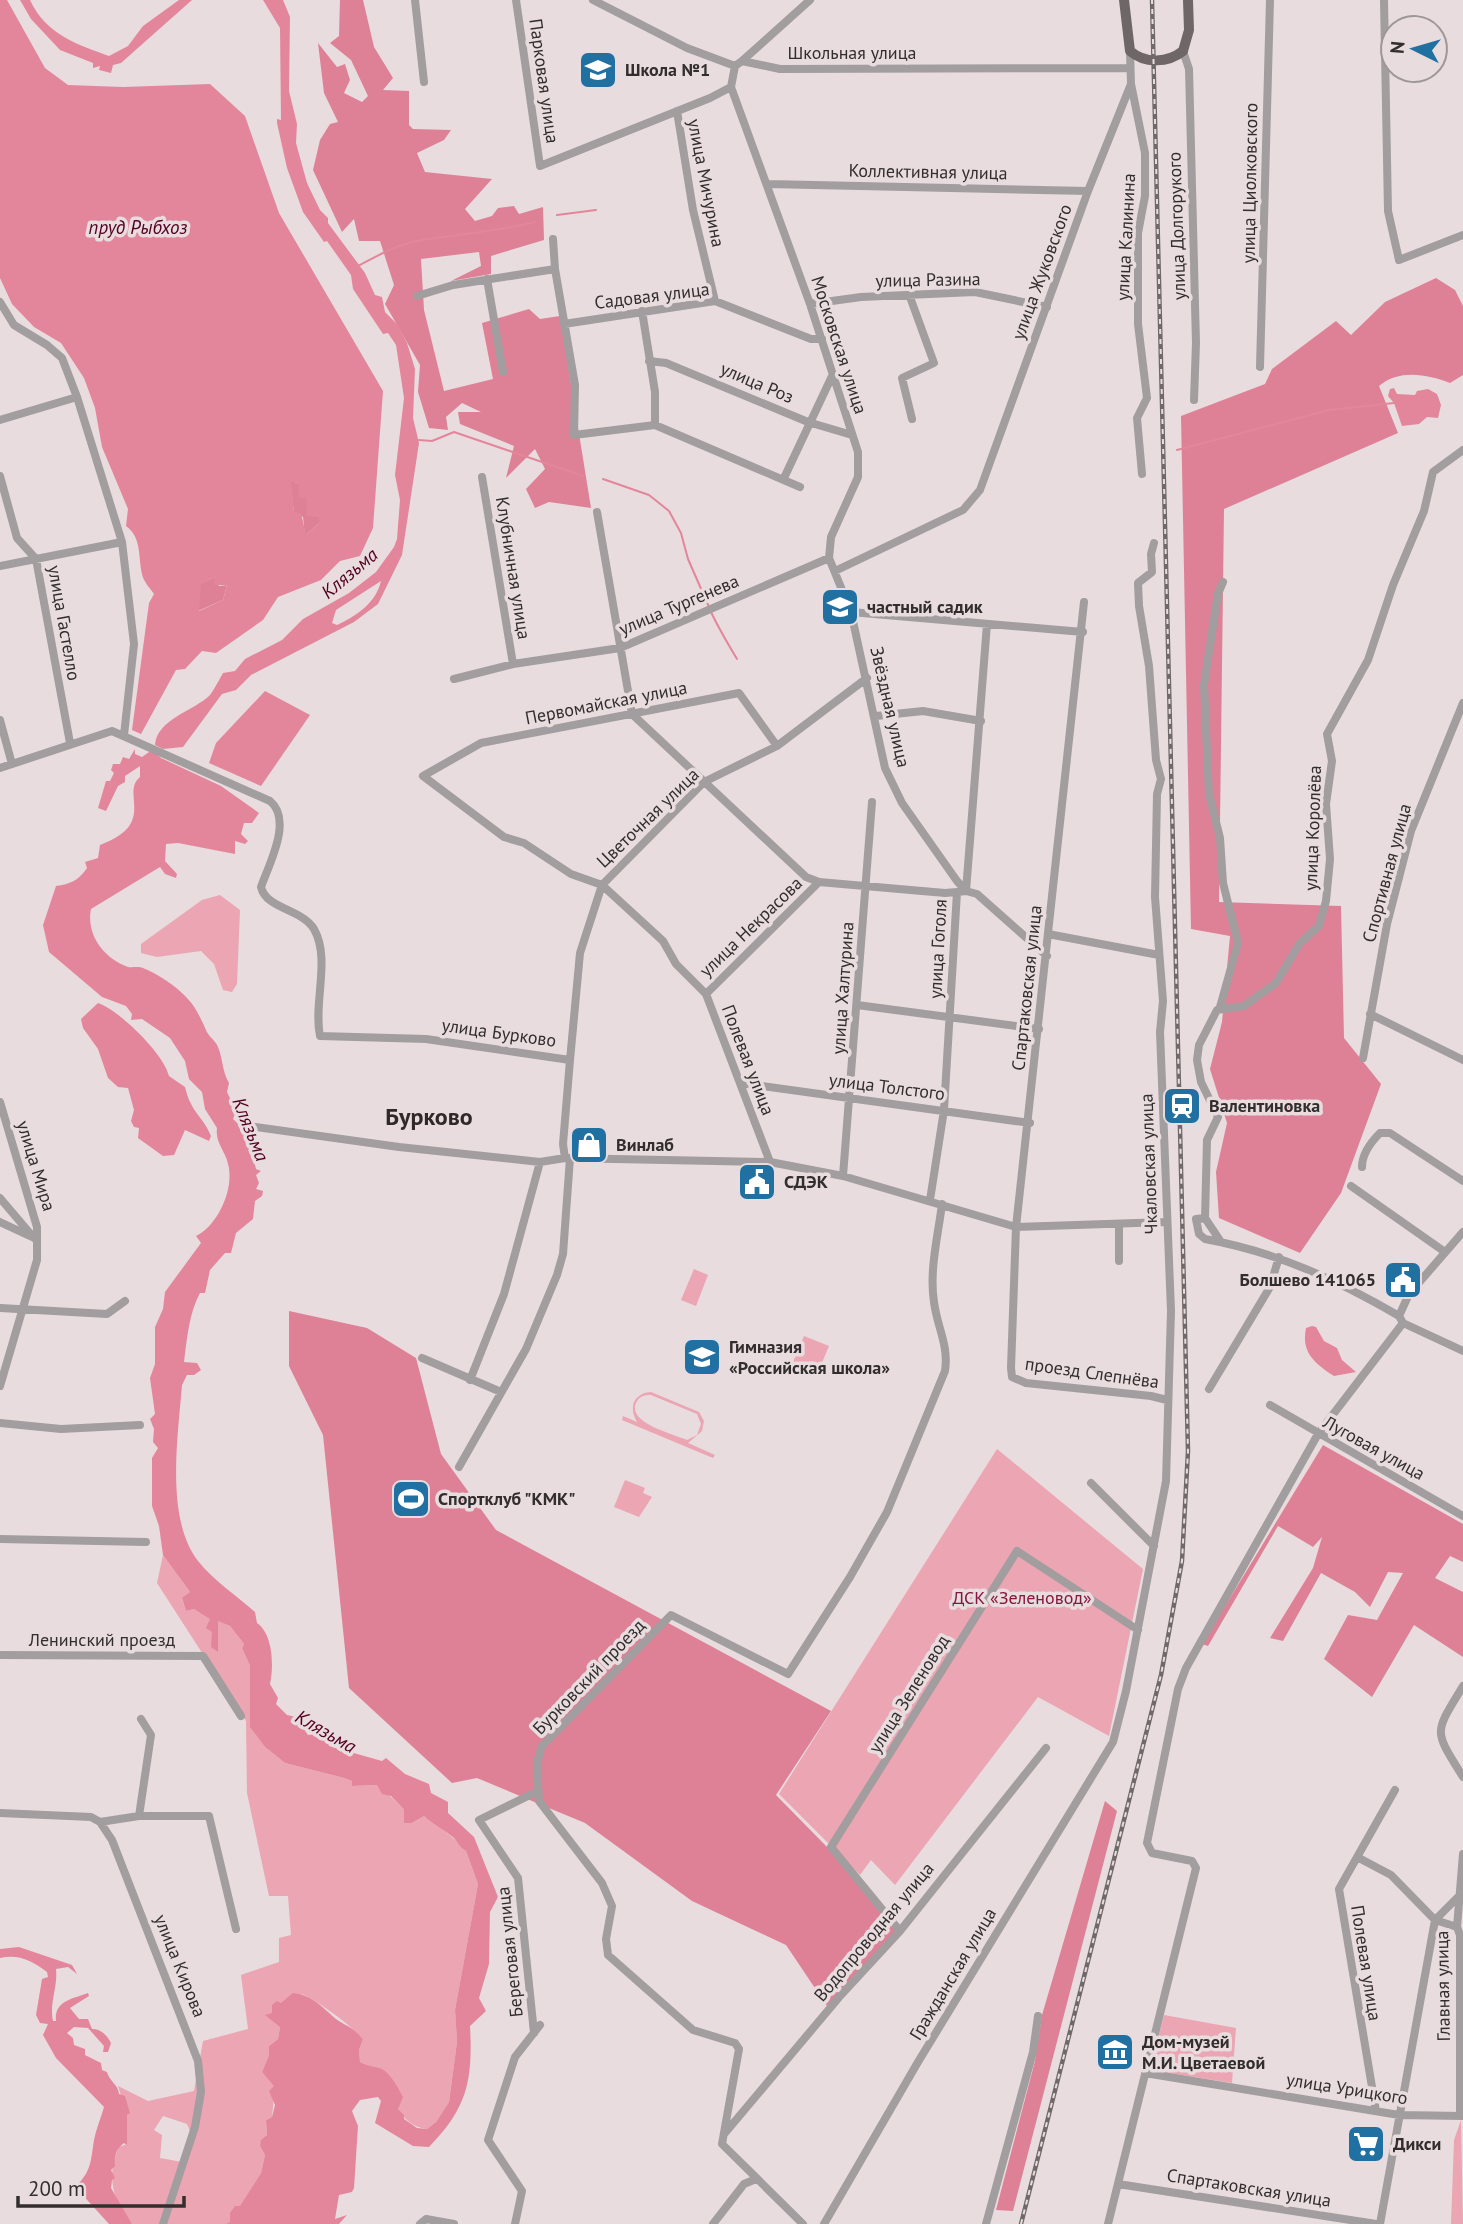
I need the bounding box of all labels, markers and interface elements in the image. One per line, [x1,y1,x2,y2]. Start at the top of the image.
north arrow [1379,14,1449,84]
street label: Парковая улица [524,17,565,145]
text: N [1385,40,1410,55]
street label: Школьная улица [788,41,916,64]
school or university icon: Школа №1 [577,49,619,91]
place label: Школа №1 [625,58,710,81]
street label: улица Циолковского [1237,102,1262,263]
street label: улица Мичурина [683,117,730,249]
street label: улица Долгорукого [1162,151,1191,301]
street label: Коллективная улица [848,159,1008,184]
street label: улица Калинина [1111,173,1140,301]
street label: улица Жуковского [1006,201,1077,343]
water label: пруд Рыбхоз [88,215,188,239]
street label: улица Разина [875,267,981,292]
street label: Московская улица [806,273,873,417]
street label: Садовая улица [593,277,711,314]
street label: улица Роз [717,357,797,408]
street label: Клубничная улица [491,495,536,641]
water label: Клязьма [316,542,383,604]
street label: улица Гастелло [43,563,86,682]
street label: улица Тургенева [615,569,742,640]
school or university icon: частный садик [819,586,861,628]
place label: частный садик [867,595,983,618]
street label: Звёздная улица [865,644,916,770]
street label: Первомайская улица [523,676,689,729]
street label: Цветочная улица [592,763,704,872]
street label: улица Королёва [1299,765,1326,891]
street label: Спортивная улица [1357,801,1416,945]
street label: улица Некрасова [694,872,807,982]
street label: улица Гоголя [923,899,952,999]
street label: Спартаковская улица [1006,904,1047,1072]
street label: улица Халтурина [826,921,859,1055]
street label: Полевая улица [717,1001,780,1118]
street label: улица Бурково [440,1013,558,1052]
street label: улица Толстого [828,1068,946,1105]
station icon: Валентиновка [1161,1085,1203,1127]
street label: Чкаловская улица [1135,1093,1162,1235]
water label: Клязьма [227,1094,275,1165]
place label: Валентиновка [1209,1094,1320,1117]
district label: Бурково [385,1101,473,1132]
street label: улица Мира [12,1118,61,1214]
shop icon: Винлаб [568,1124,610,1166]
place label: Винлаб [616,1133,674,1156]
public building icon: СДЭК [736,1161,778,1203]
place label: СДЭК [784,1170,828,1193]
public building icon: Болшево 141065 [1382,1259,1424,1301]
place label: Болшево 141065 [1240,1268,1376,1291]
place label: Гимназия «Российская школа» [729,1335,890,1379]
school or university icon: Гимназия «Российская школа» [681,1336,723,1378]
street label: проезд Слепнёва [1024,1352,1161,1393]
street label: Луговая улица [1319,1410,1429,1485]
sports icon: Спортклуб "КМК" [390,1478,432,1520]
place label: Спортклуб "КМК" [438,1487,576,1510]
park label: ДСК «Зеленовод» [952,1586,1092,1609]
street label: Бурковский проезд [528,1614,650,1739]
street label: Ленинский проезд [28,1628,176,1651]
street label: улица Зеленовод [863,1630,954,1757]
water label: Клязьма [291,1704,361,1758]
street label: Водопроводная улица [809,1857,939,2006]
street label: Береговая улица [491,1886,528,2018]
street label: Гражданская улица [904,1903,1001,2044]
street label: Полевая улица [1346,1903,1387,2022]
street label: улица Кирова [149,1911,211,2021]
street label: Главная улица [1430,1930,1455,2042]
place label: Дом-музей М.И. Цветаевой [1142,2030,1265,2074]
museum icon: Дом-музей М.И. Цветаевой [1094,2031,1136,2073]
street label: улица Урицкого [1285,2068,1409,2109]
supermarket icon: Дикси [1345,2123,1387,2165]
place label: Дикси [1393,2132,1441,2155]
street label: Спартаковская улица [1165,2163,1333,2212]
scale bar [18,2164,184,2208]
text: 200 m [28,2175,85,2202]

